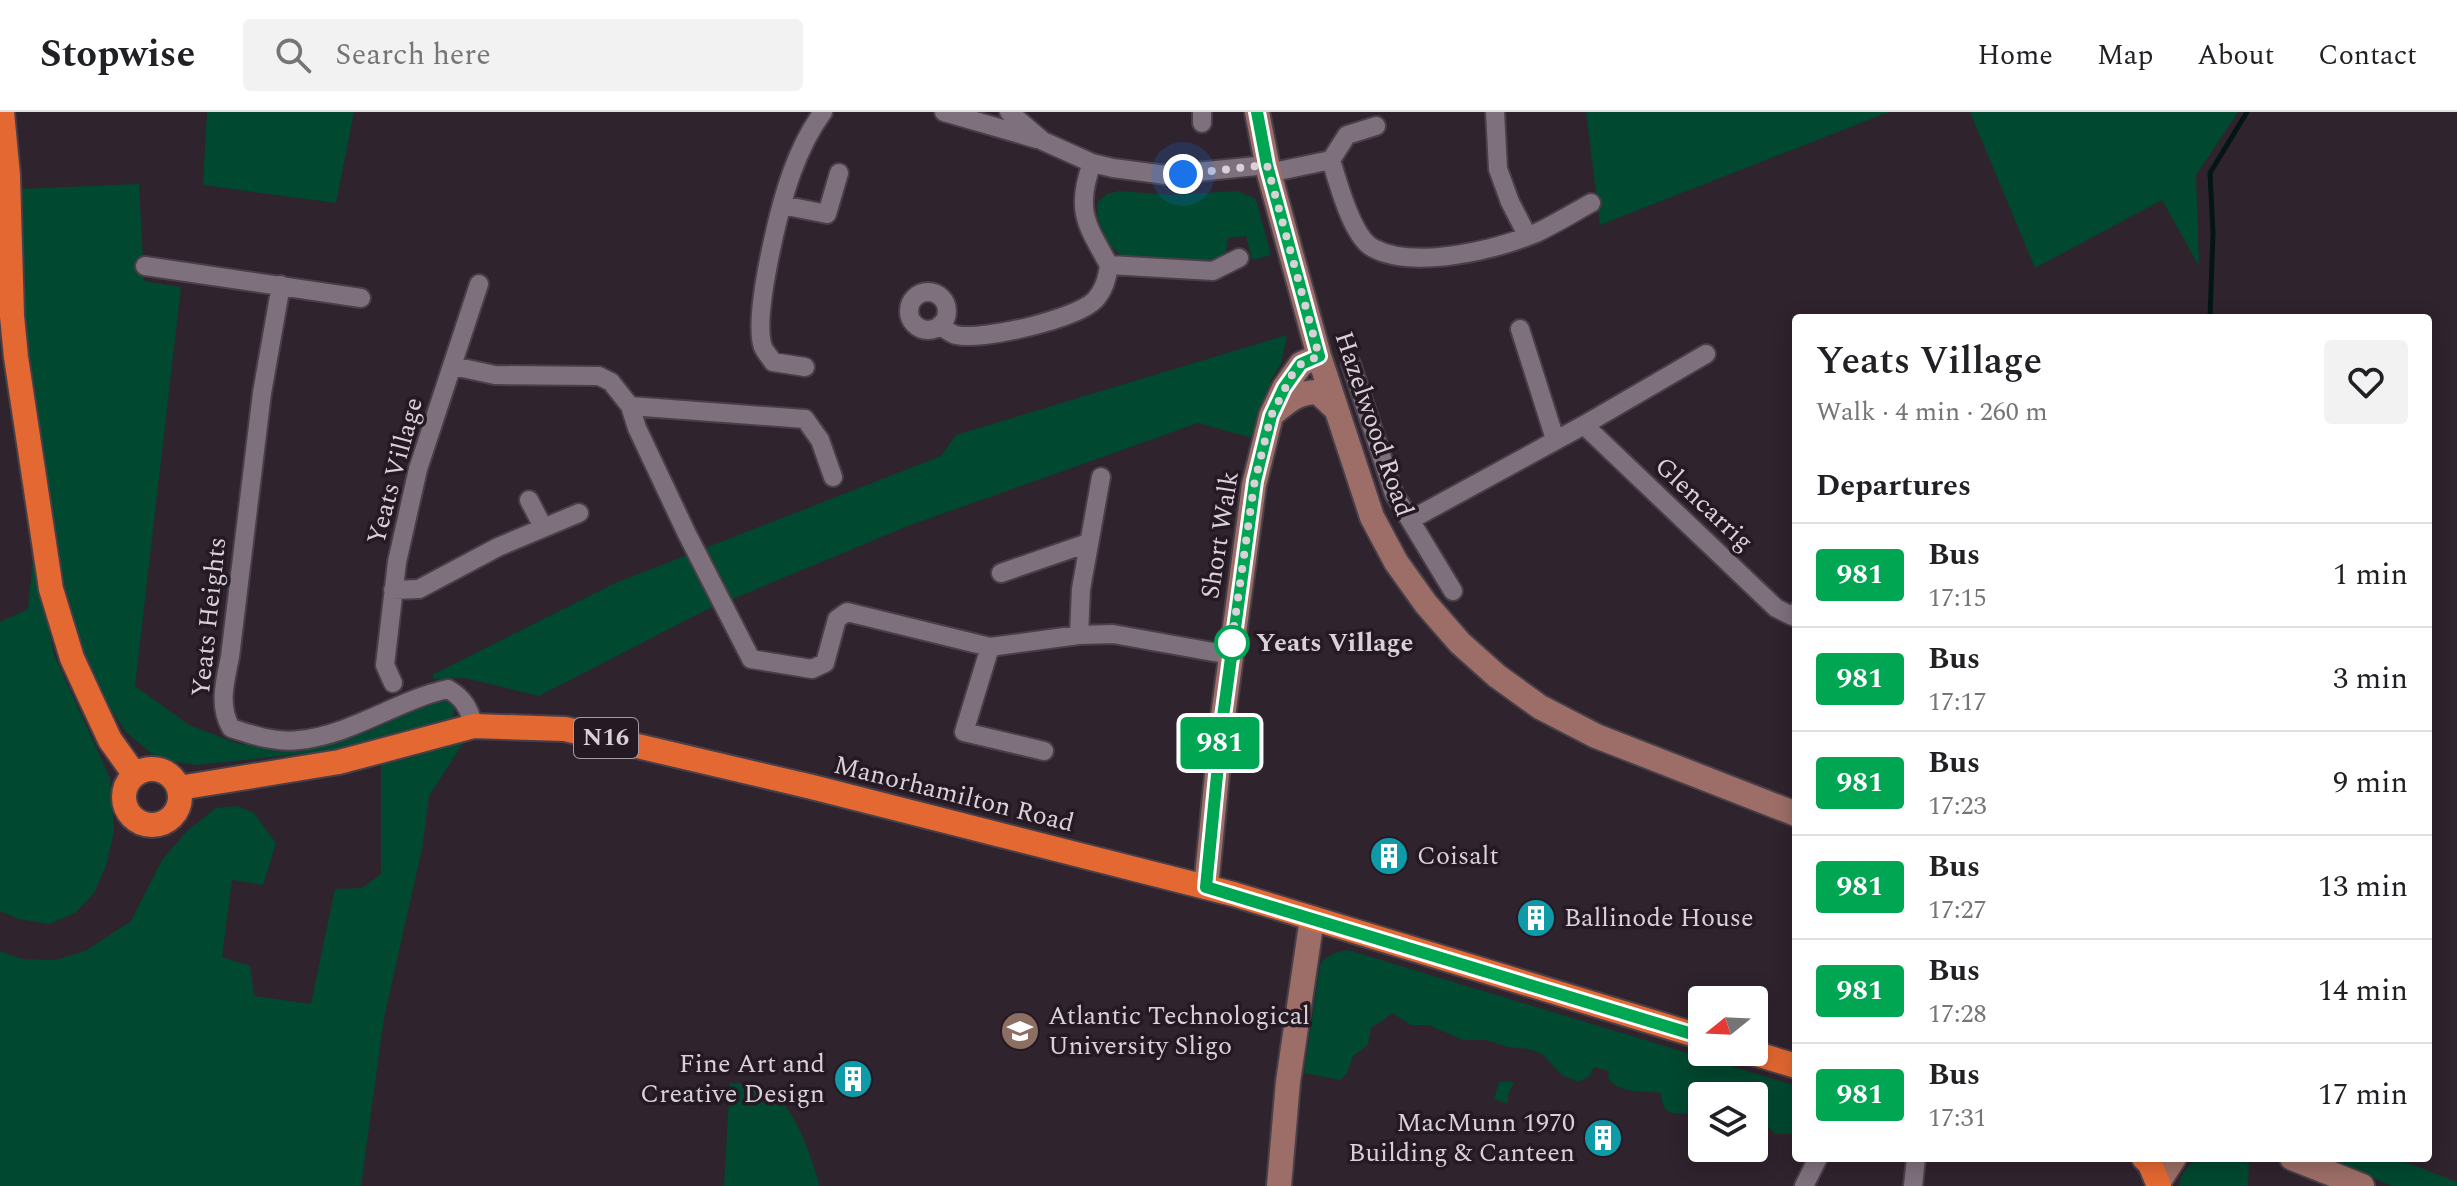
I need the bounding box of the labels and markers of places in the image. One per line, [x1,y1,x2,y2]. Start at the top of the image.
place label: Yeats Village [1256,623,1413,663]
marker: Yeats Village [1215,626,1249,660]
building icon: Coisalt [1368,835,1410,877]
place label: Coisalt [1417,836,1499,876]
building icon: Ballinode House [1515,897,1557,939]
place label: Ballinode House [1564,898,1754,938]
place label: Atlantic Technological University Sligo [1048,996,1310,1066]
school or university icon: Atlantic Technological University Sligo [999,1010,1041,1052]
place label: Fine Art and Creative Design [640,1044,825,1114]
building icon: Fine Art and Creative Design [832,1058,874,1100]
place label: MacMunn 1970 Building & Canteen [1348,1103,1575,1173]
building icon: MacMunn 1970 Building & Canteen [1582,1117,1624,1159]

